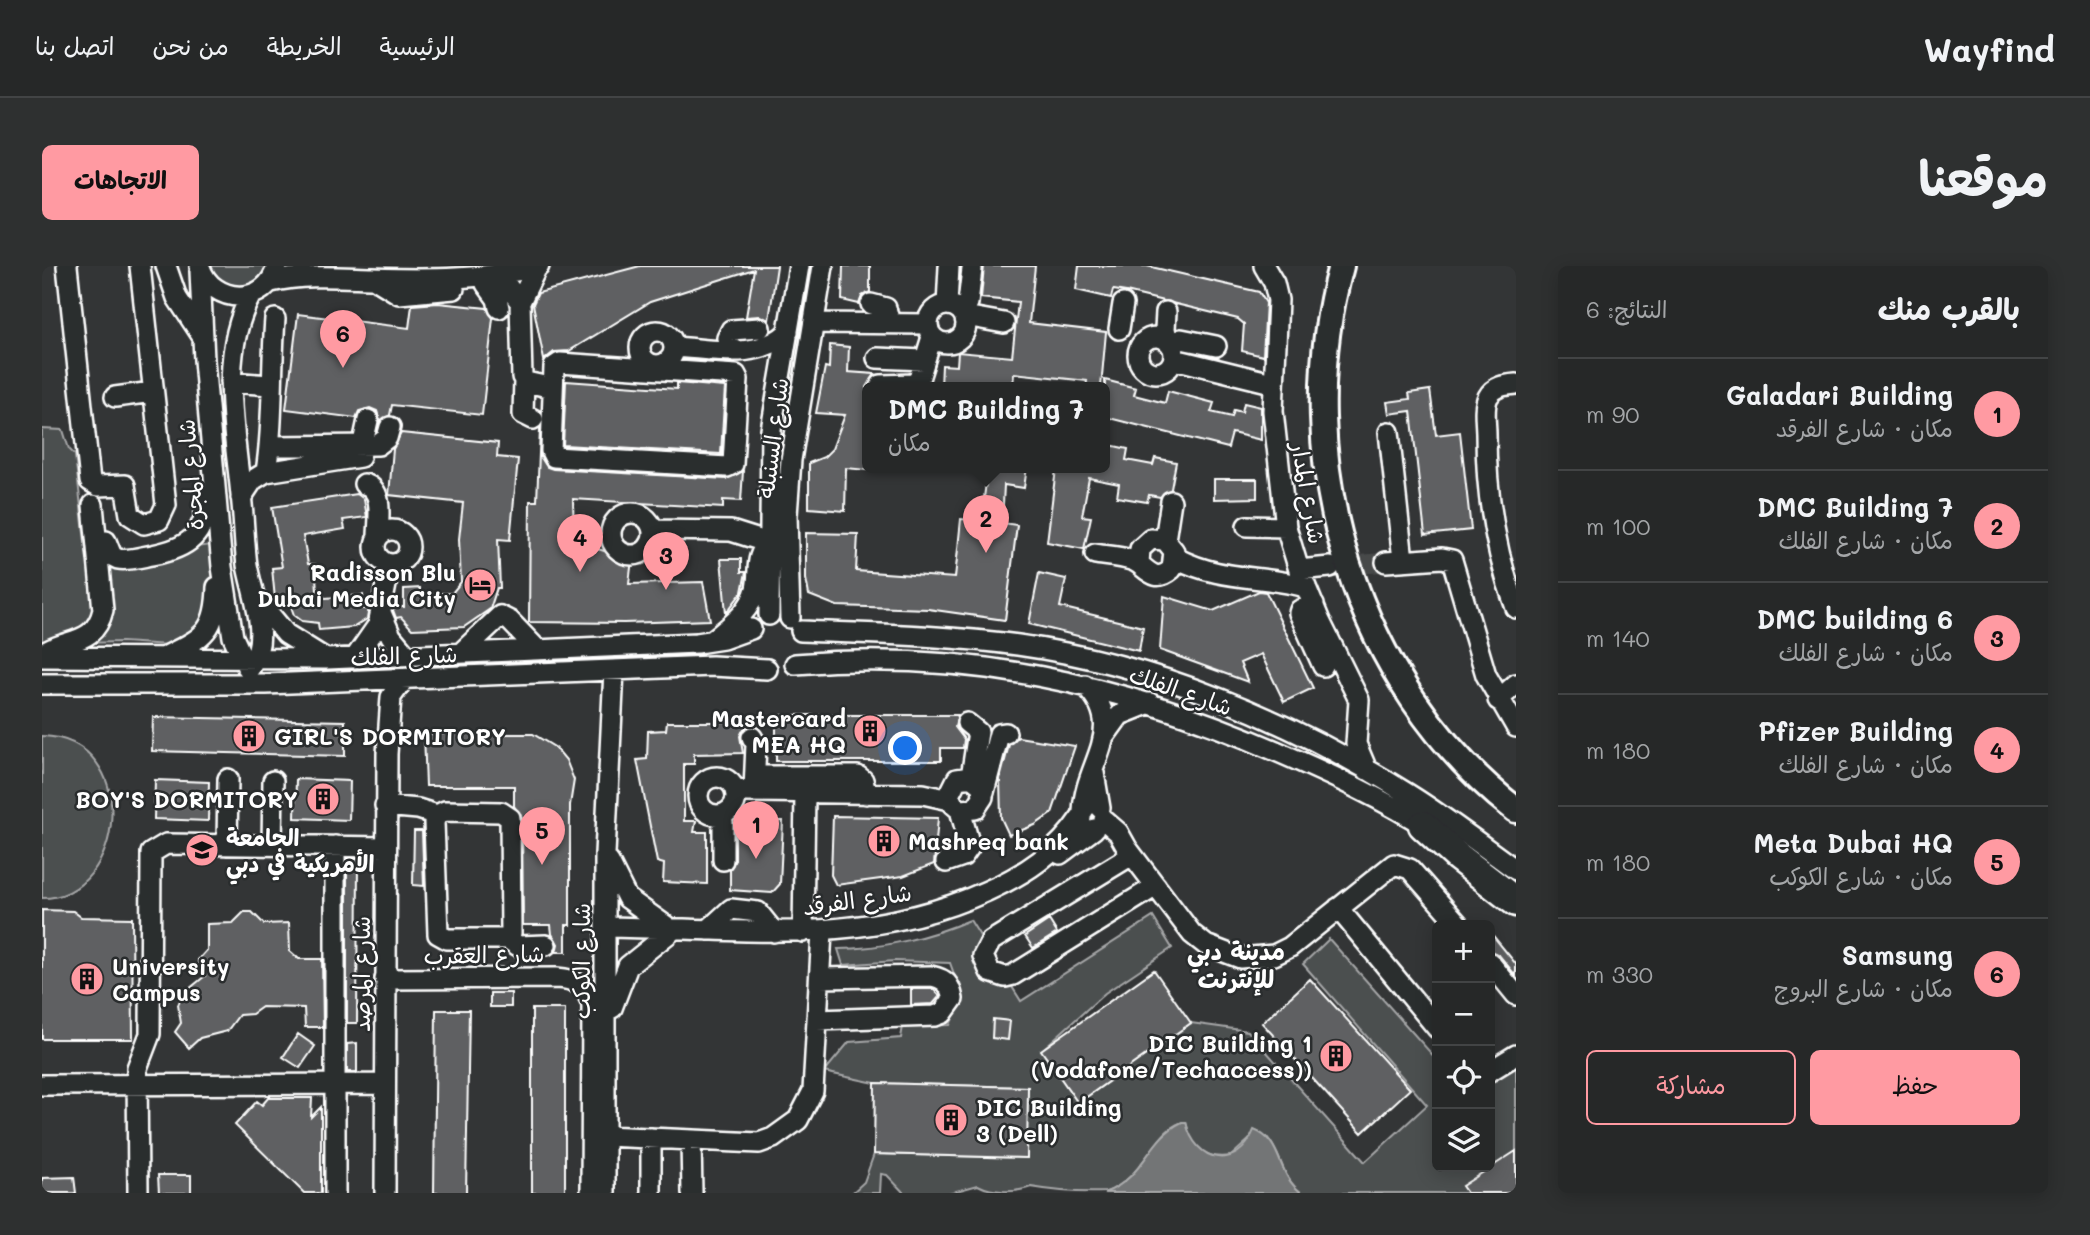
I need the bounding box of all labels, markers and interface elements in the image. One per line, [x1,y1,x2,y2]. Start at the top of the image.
text: Wayfind [1924,27,2055,70]
text: اتصل بنا [35,30,114,61]
text: من نحن [152,30,229,61]
text: الخريطة [267,30,342,61]
text: الرئيسية [380,30,455,61]
button: الاتجاهات [42,145,199,220]
text: موقعنا [1918,145,2048,208]
text: بالقرب منك [1878,288,2020,328]
text: النتائج: 6 [1586,294,1667,324]
pin: 6 [320,310,366,368]
street label: شارع السنبلة [750,376,796,500]
text: Galadari Building [1726,378,1953,412]
popup [862,382,1110,473]
text: DMC Building 7 [888,392,1084,426]
text: 90 m [1586,399,1640,429]
text: 1 [1992,399,2002,429]
text: مكان · شارع الفرقد [1776,413,1953,443]
street label: شارع المجرة [170,418,212,532]
text: مكان [888,427,931,457]
street label: شارع المدار [1283,438,1333,546]
text: DMC Building 7 [1757,490,1953,524]
pin: 2 [963,495,1009,553]
text: 100 m [1586,511,1650,541]
text: 2 [1991,511,2003,541]
pin: 4 [557,514,603,572]
text: مكان · شارع الفلك [1779,525,1953,555]
pin: 3 [643,532,689,590]
place label: Radisson Blu Dubai Media City [257,557,456,613]
hotel icon: Radisson Blu Dubai Media City [461,566,499,604]
text: DMC building 6 [1757,602,1953,636]
text: 140 m [1586,623,1650,653]
text: 3 [1990,623,2004,653]
text: مكان · شارع الفلك [1779,637,1953,667]
street label: شارع الفلك [350,638,458,674]
street label: شارع الفلك [1125,658,1236,723]
place label: Mastercard MEA HQ [711,703,846,759]
building icon: Mastercard MEA HQ [851,712,889,750]
text: Pfizer Building [1758,714,1953,748]
building icon: GIRL'S DORMITORY [230,717,268,755]
place label: GIRL'S DORMITORY [274,721,506,751]
your location [888,731,922,765]
text: 180 m [1586,735,1650,765]
text: 4 [1990,735,2004,765]
text: مكان · شارع الفلك [1779,749,1953,779]
building icon: BOY'S DORMITORY [304,780,342,818]
place label: BOY'S DORMITORY [75,784,298,814]
pin: 1 [733,801,779,859]
pin: 5 [519,807,565,865]
place label: الجامعة الأمريكية في دبي [226,822,374,885]
building icon: Mashreq bank [865,822,903,860]
place label: Mashreq bank [908,826,1069,856]
text: Meta Dubai HQ [1754,826,1953,860]
school or university icon: الجامعة الأمريكية في دبي [183,831,221,869]
text: 180 m [1586,847,1650,877]
text: 5 [1990,847,2004,877]
text: مكان · شارع الكوكب [1769,861,1953,891]
street label: شارع الفرقد [801,877,914,923]
street label: شارع الكوكب [566,903,598,1019]
street label: شارع المرصد [346,916,378,1032]
map controls [1432,920,1495,1172]
button: + [1432,920,1495,983]
district label: مدينة دبي للإنترنت [1187,935,1285,996]
street label: شارع العقرب [423,938,545,972]
text: Samsung [1842,938,1953,972]
place label: University Campus [112,951,229,1007]
text: 330 m [1586,959,1653,989]
text: 6 [1990,959,2004,989]
building icon: University Campus [68,960,106,998]
text: مكان · شارع البروج [1774,973,1953,1003]
button: − [1432,983,1495,1046]
place label: DIC Building 1 (Vodafone/Techaccess)) [1031,1028,1312,1084]
building icon: DIC Building 1 (Vodafone/Techaccess)) [1317,1037,1355,1075]
button: locate [1432,1046,1495,1109]
button: مشاركة [1586,1050,1796,1125]
button: حفظ [1810,1050,2020,1125]
place label: DIC Building 3 (Dell) [976,1092,1121,1148]
building icon: DIC Building 3 (Dell) [932,1101,970,1139]
button: layers [1432,1109,1495,1172]

